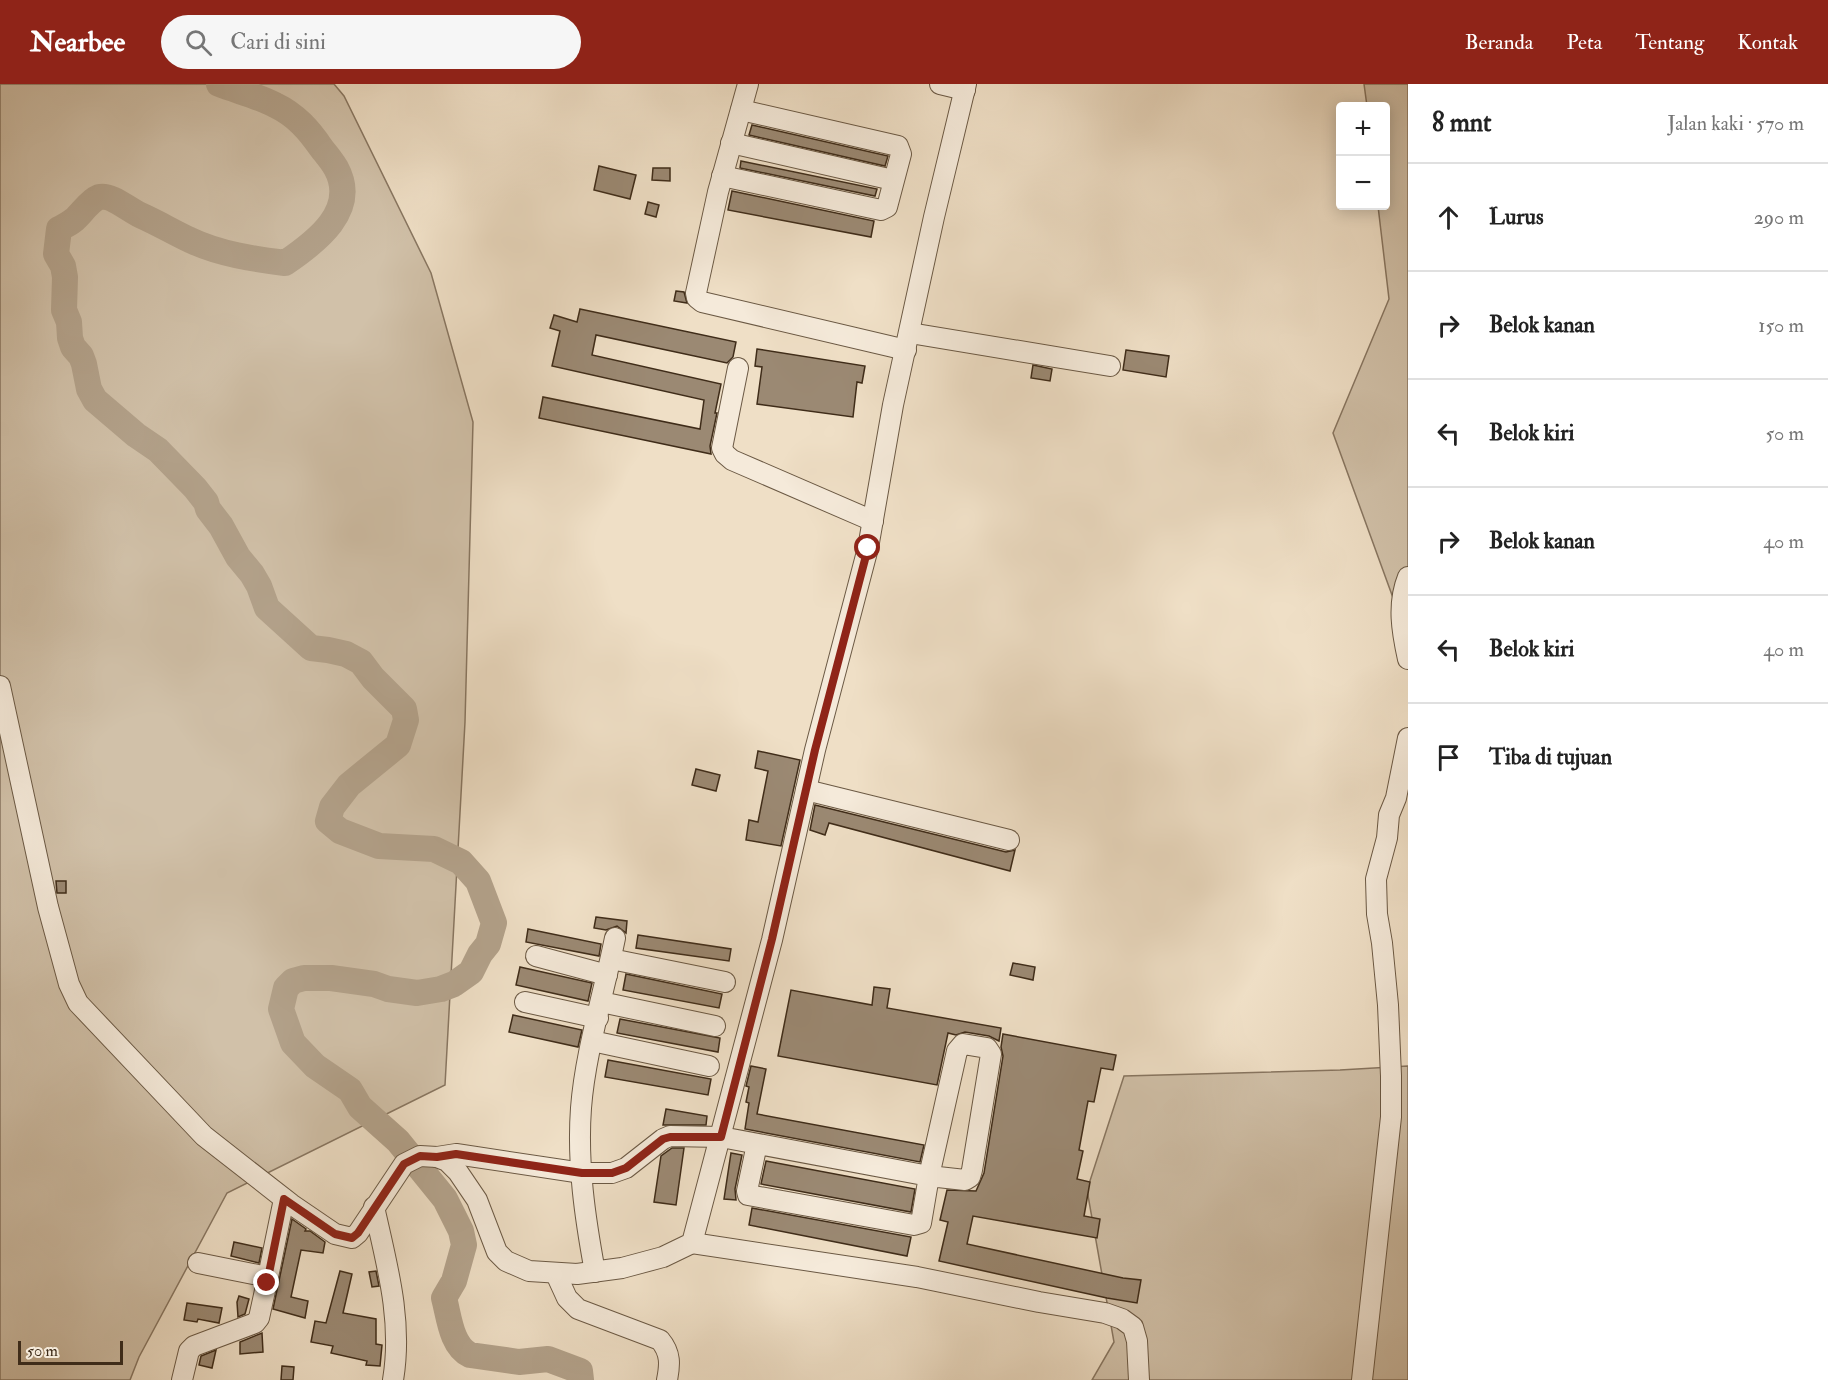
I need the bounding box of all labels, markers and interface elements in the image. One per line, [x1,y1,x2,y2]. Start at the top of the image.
search box [161,15,581,69]
text: Nearbee [30,25,125,60]
icon: search [182,26,215,59]
text: Cari di sini [230,28,326,56]
text: Beranda [1465,29,1533,56]
text: Peta [1566,29,1602,56]
text: Tentang [1635,29,1704,56]
text: Kontak [1737,29,1798,56]
map controls [1336,102,1390,210]
button: + [1336,102,1390,156]
text: 8 mnt [1432,107,1492,139]
text: Jalan kaki · 570 m [1667,111,1804,136]
button: − [1336,156,1390,210]
icon: ahead [1432,201,1465,234]
text: Lurus [1489,203,1543,231]
text: 290 m [1754,205,1804,230]
icon: right [1432,309,1465,342]
text: Belok kanan [1489,311,1595,339]
text: 150 m [1758,313,1804,338]
icon: left [1432,417,1465,450]
text: Belok kiri [1489,419,1574,447]
text: 50 m [1765,421,1804,446]
icon: right [1432,525,1465,558]
text: Belok kanan [1489,527,1595,555]
text: 40 m [1763,529,1804,554]
route start [854,534,880,560]
icon: left [1432,633,1465,666]
text: Belok kiri [1489,635,1574,663]
text: 40 m [1763,637,1804,662]
icon: arrive [1432,741,1465,774]
text: Tiba di tujuan [1489,743,1612,771]
route end [253,1269,279,1295]
scale bar [18,1338,123,1366]
text: 50 m [27,1341,58,1361]

